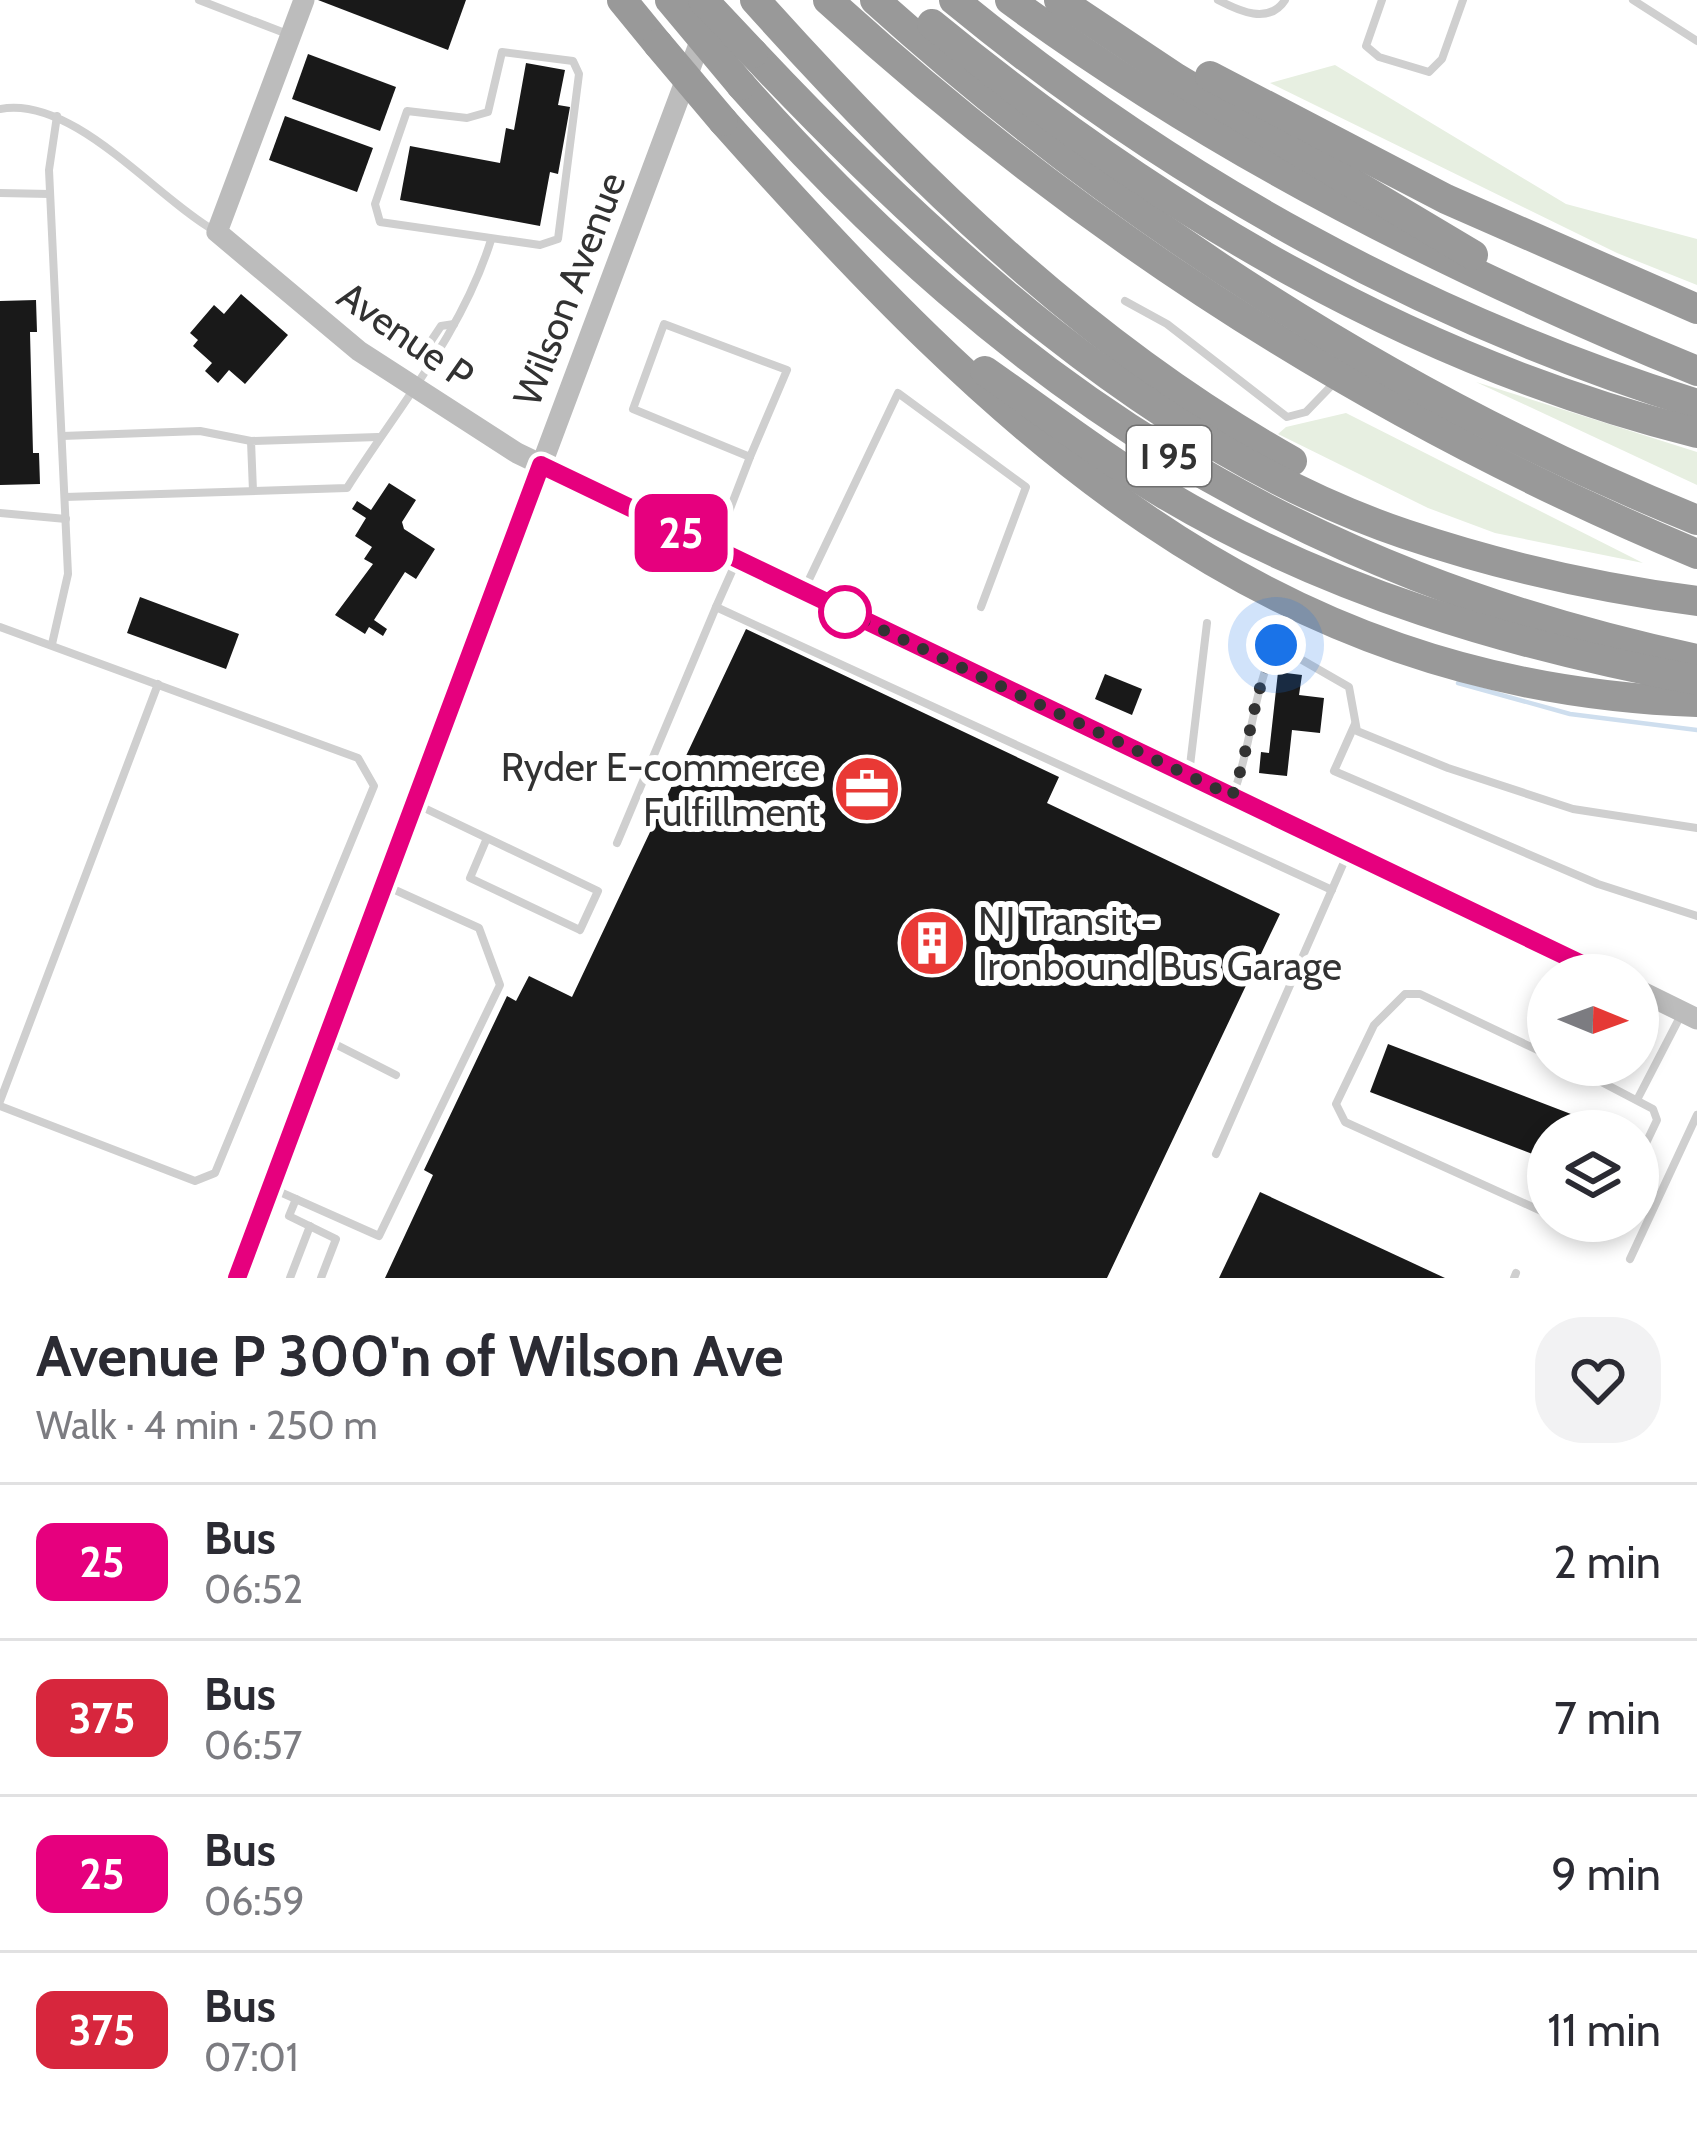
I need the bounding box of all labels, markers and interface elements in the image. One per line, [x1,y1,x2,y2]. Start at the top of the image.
street label: Wilson Avenue [503,166,635,412]
street label: Avenue P [329,271,483,399]
road number: I 95 [1127,426,1211,486]
line badge: 25 [627,494,735,572]
text: 25 [659,507,703,559]
unlabelled marker [820,587,870,637]
your location [1246,615,1306,675]
place label: Ryder E-commerce Fulfillment [501,743,820,836]
office icon: Ryder E-commerce Fulfillment [832,754,902,824]
place label: NJ Transit - Ironbound Bus Garage [978,897,1342,990]
building icon: NJ Transit - Ironbound Bus Garage [897,908,967,978]
north arrow [1527,954,1659,1086]
map controls [1527,954,1659,1242]
button: layers [1527,1110,1659,1242]
button: heart [1535,1317,1661,1443]
text: Avenue P 300'n of Wilson Ave [36,1321,784,1390]
text: Walk · 4 min · 250 m [36,1401,378,1449]
text: Bus [204,1511,276,1565]
text: 2 min [1553,1535,1661,1589]
text: 25 [80,1536,124,1588]
text: 06:52 [204,1565,303,1613]
text: Bus [204,1667,276,1721]
text: 7 min [1554,1691,1661,1745]
text: 375 [69,1692,135,1744]
text: 06:57 [204,1721,302,1769]
text: Bus [204,1823,276,1877]
text: 9 min [1551,1847,1661,1901]
text: 25 [80,1848,124,1900]
text: 06:59 [204,1877,305,1925]
text: Bus [204,1979,276,2033]
text: 11 min [1547,2003,1661,2057]
text: 375 [69,2004,135,2056]
text: 07:01 [204,2033,298,2081]

